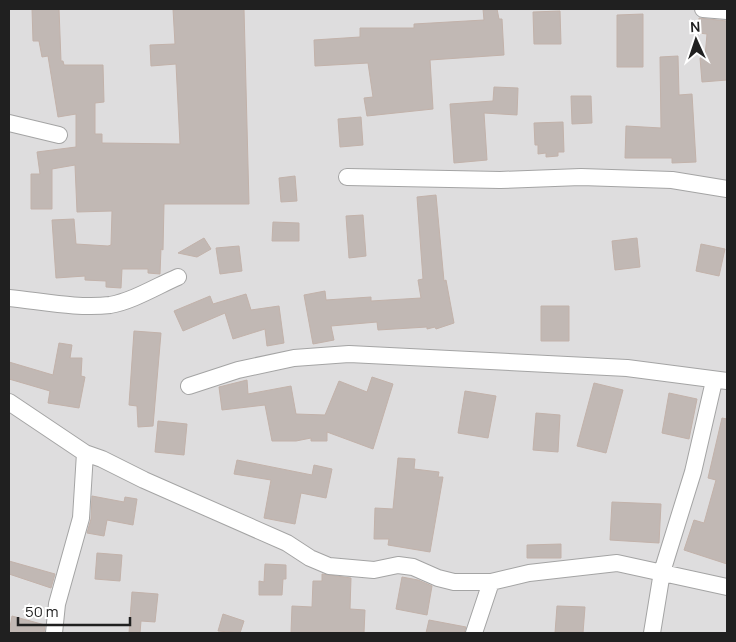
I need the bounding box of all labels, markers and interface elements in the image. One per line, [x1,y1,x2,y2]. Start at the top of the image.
north arrow [671,15,721,65]
text: N [690,17,701,36]
scale bar [18,594,130,626]
text: 50 m [25,601,59,622]

